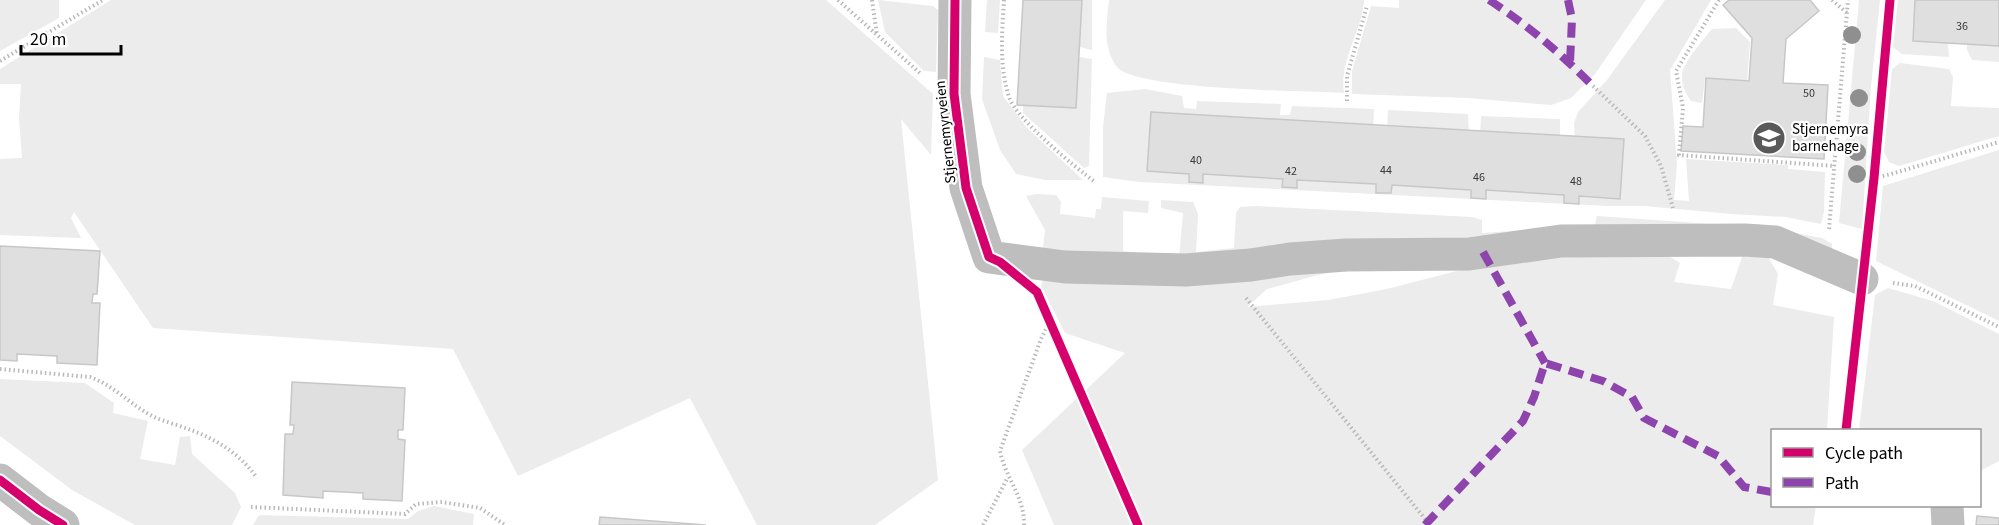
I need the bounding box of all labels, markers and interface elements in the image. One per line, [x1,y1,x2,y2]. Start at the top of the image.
scale bar [21,18,122,56]
house number: 36 [1956,18,1968,35]
text: 20 m [30,27,66,52]
street label: Stjernemyrveien [930,79,961,185]
house number: 50 [1803,85,1815,102]
place label: Stjernemyra barnehage [1792,119,1869,157]
school or university icon: Stjernemyra barnehage [1751,120,1787,156]
house number: 40 [1190,152,1202,169]
house number: 44 [1380,162,1392,179]
house number: 42 [1285,163,1297,180]
house number: 46 [1473,169,1485,186]
house number: 48 [1570,173,1582,190]
legend [1771,429,1981,507]
text: Cycle path [1825,441,1903,466]
text: Path [1825,471,1859,496]

